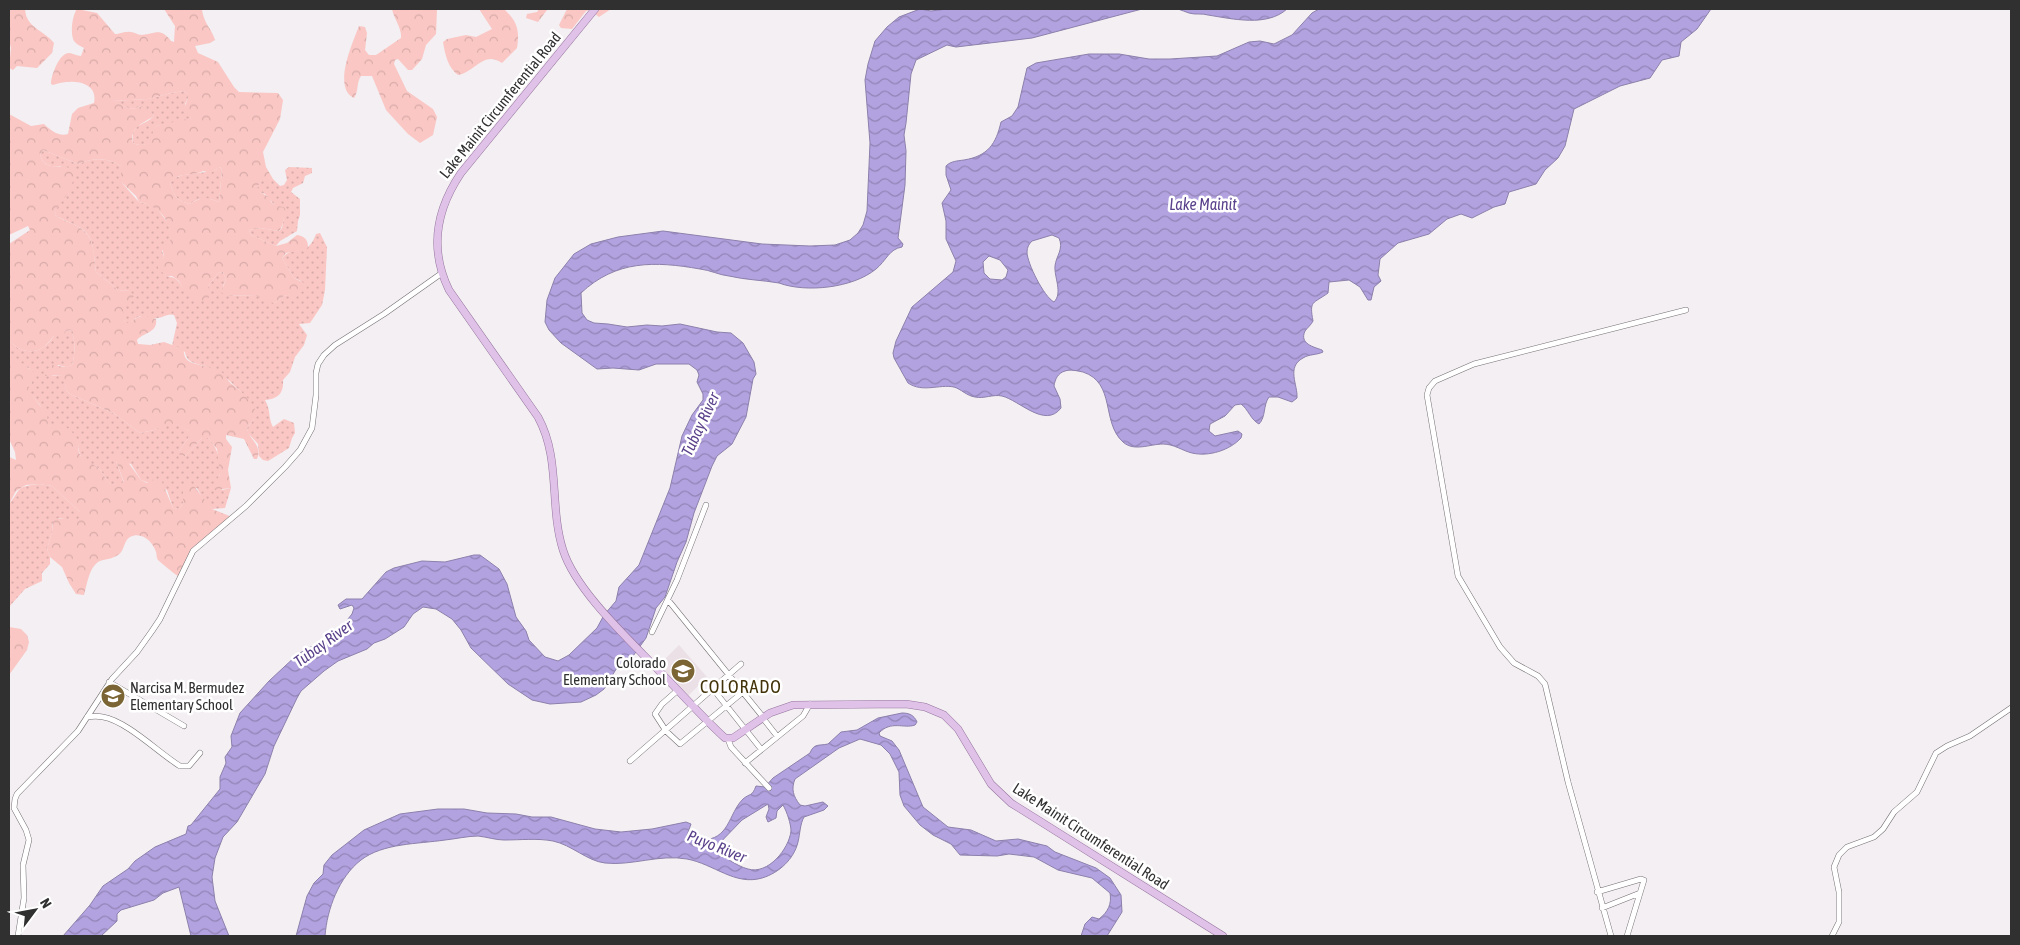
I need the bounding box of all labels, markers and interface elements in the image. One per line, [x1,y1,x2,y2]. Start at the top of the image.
street label: Lake Mainit Circumferential Road [436,29,564,181]
water label: Lake Mainit [1169,195,1237,213]
water label: Tubay River [678,388,724,459]
water label: Tubay River [290,615,357,671]
place label: Colorado Elementary School [563,654,666,688]
school or university icon: Colorado Elementary School [670,658,696,684]
district label: COLORADO [700,676,782,697]
place label: Narcisa M. Bermudez Elementary School [130,679,245,713]
school or university icon: Narcisa M. Bermudez Elementary School [100,683,126,709]
street label: Lake Mainit Circumferential Road [1010,779,1172,893]
water label: Puyo River [685,826,750,867]
north arrow [10,885,60,935]
text: N [37,895,55,911]

